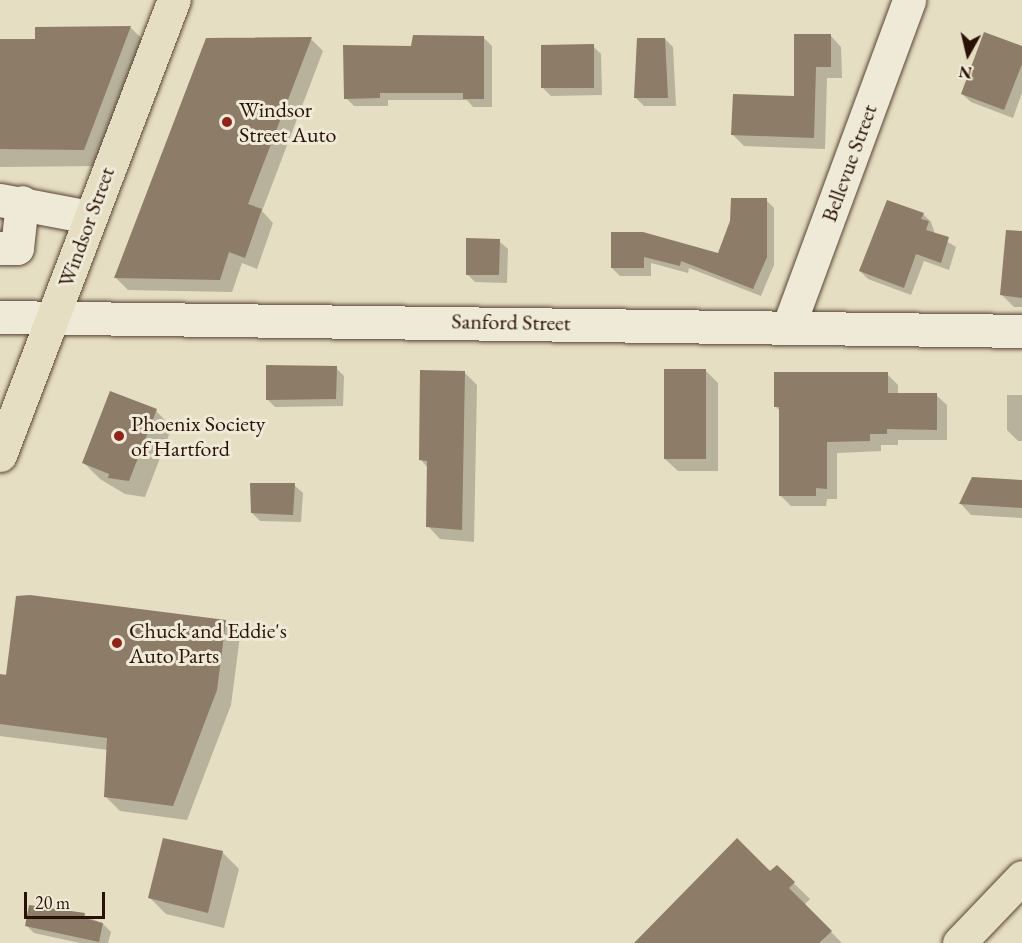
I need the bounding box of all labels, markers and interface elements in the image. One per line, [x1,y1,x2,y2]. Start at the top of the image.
north arrow [938,24,998,84]
text: N [958,61,973,84]
place label: Windsor Street Auto [239,96,336,148]
street label: Bellevue Street [816,101,882,225]
marker: Windsor Street Auto [220,115,234,129]
street label: Windsor Street [52,163,120,291]
street label: Sanford Street [451,308,571,336]
place label: Phoenix Society of Hartford [131,410,265,462]
marker: Phoenix Society of Hartford [112,429,126,443]
place label: Chuck and Eddie's Auto Parts [129,617,287,668]
marker: Chuck and Eddie's Auto Parts [110,636,124,650]
scale bar [27,880,108,918]
text: 20 m [35,891,70,914]

